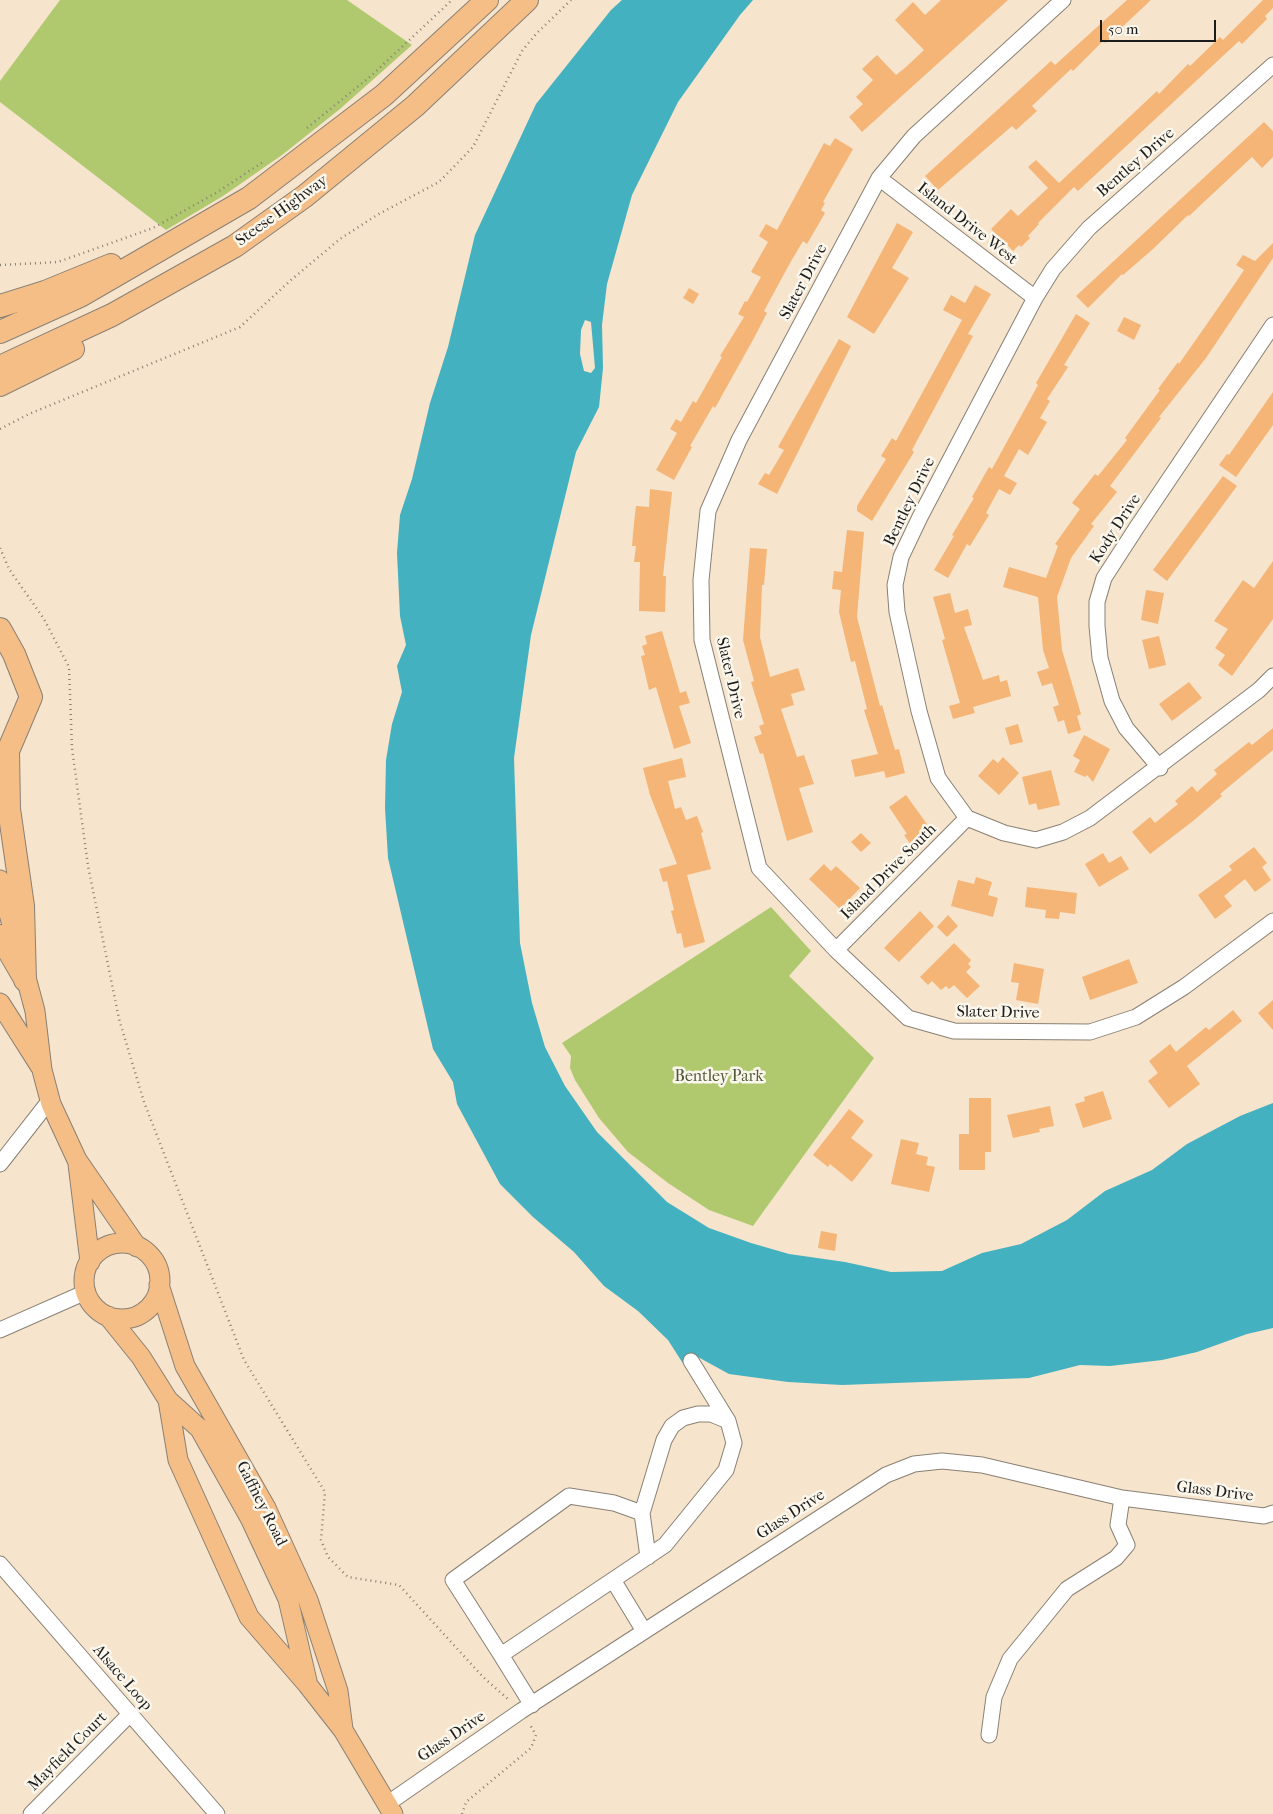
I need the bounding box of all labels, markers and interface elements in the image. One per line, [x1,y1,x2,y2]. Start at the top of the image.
scale bar [1103,10,1219,42]
text: 50 m [1108,20,1138,38]
street label: Bentley Drive [1093,124,1179,202]
street label: Steese Highway [232,171,332,251]
street label: Island Drive West [913,179,1021,269]
street label: Slater Drive [776,241,832,323]
street label: Bentley Drive [880,455,940,549]
street label: Kody Drive [1086,491,1146,567]
street label: Slater Drive [711,635,749,721]
street label: Island Drive South [837,820,941,924]
street label: Slater Drive [956,1003,1040,1023]
park label: Bentley Park [675,1067,763,1087]
street label: Gaffney Road [231,1458,291,1550]
street label: Glass Drive [1175,1478,1255,1506]
street label: Glass Drive [753,1486,829,1544]
street label: Alsace Loop [88,1641,156,1715]
street label: Glass Drive [415,1707,489,1767]
street label: Mayfield Court [24,1708,112,1796]

